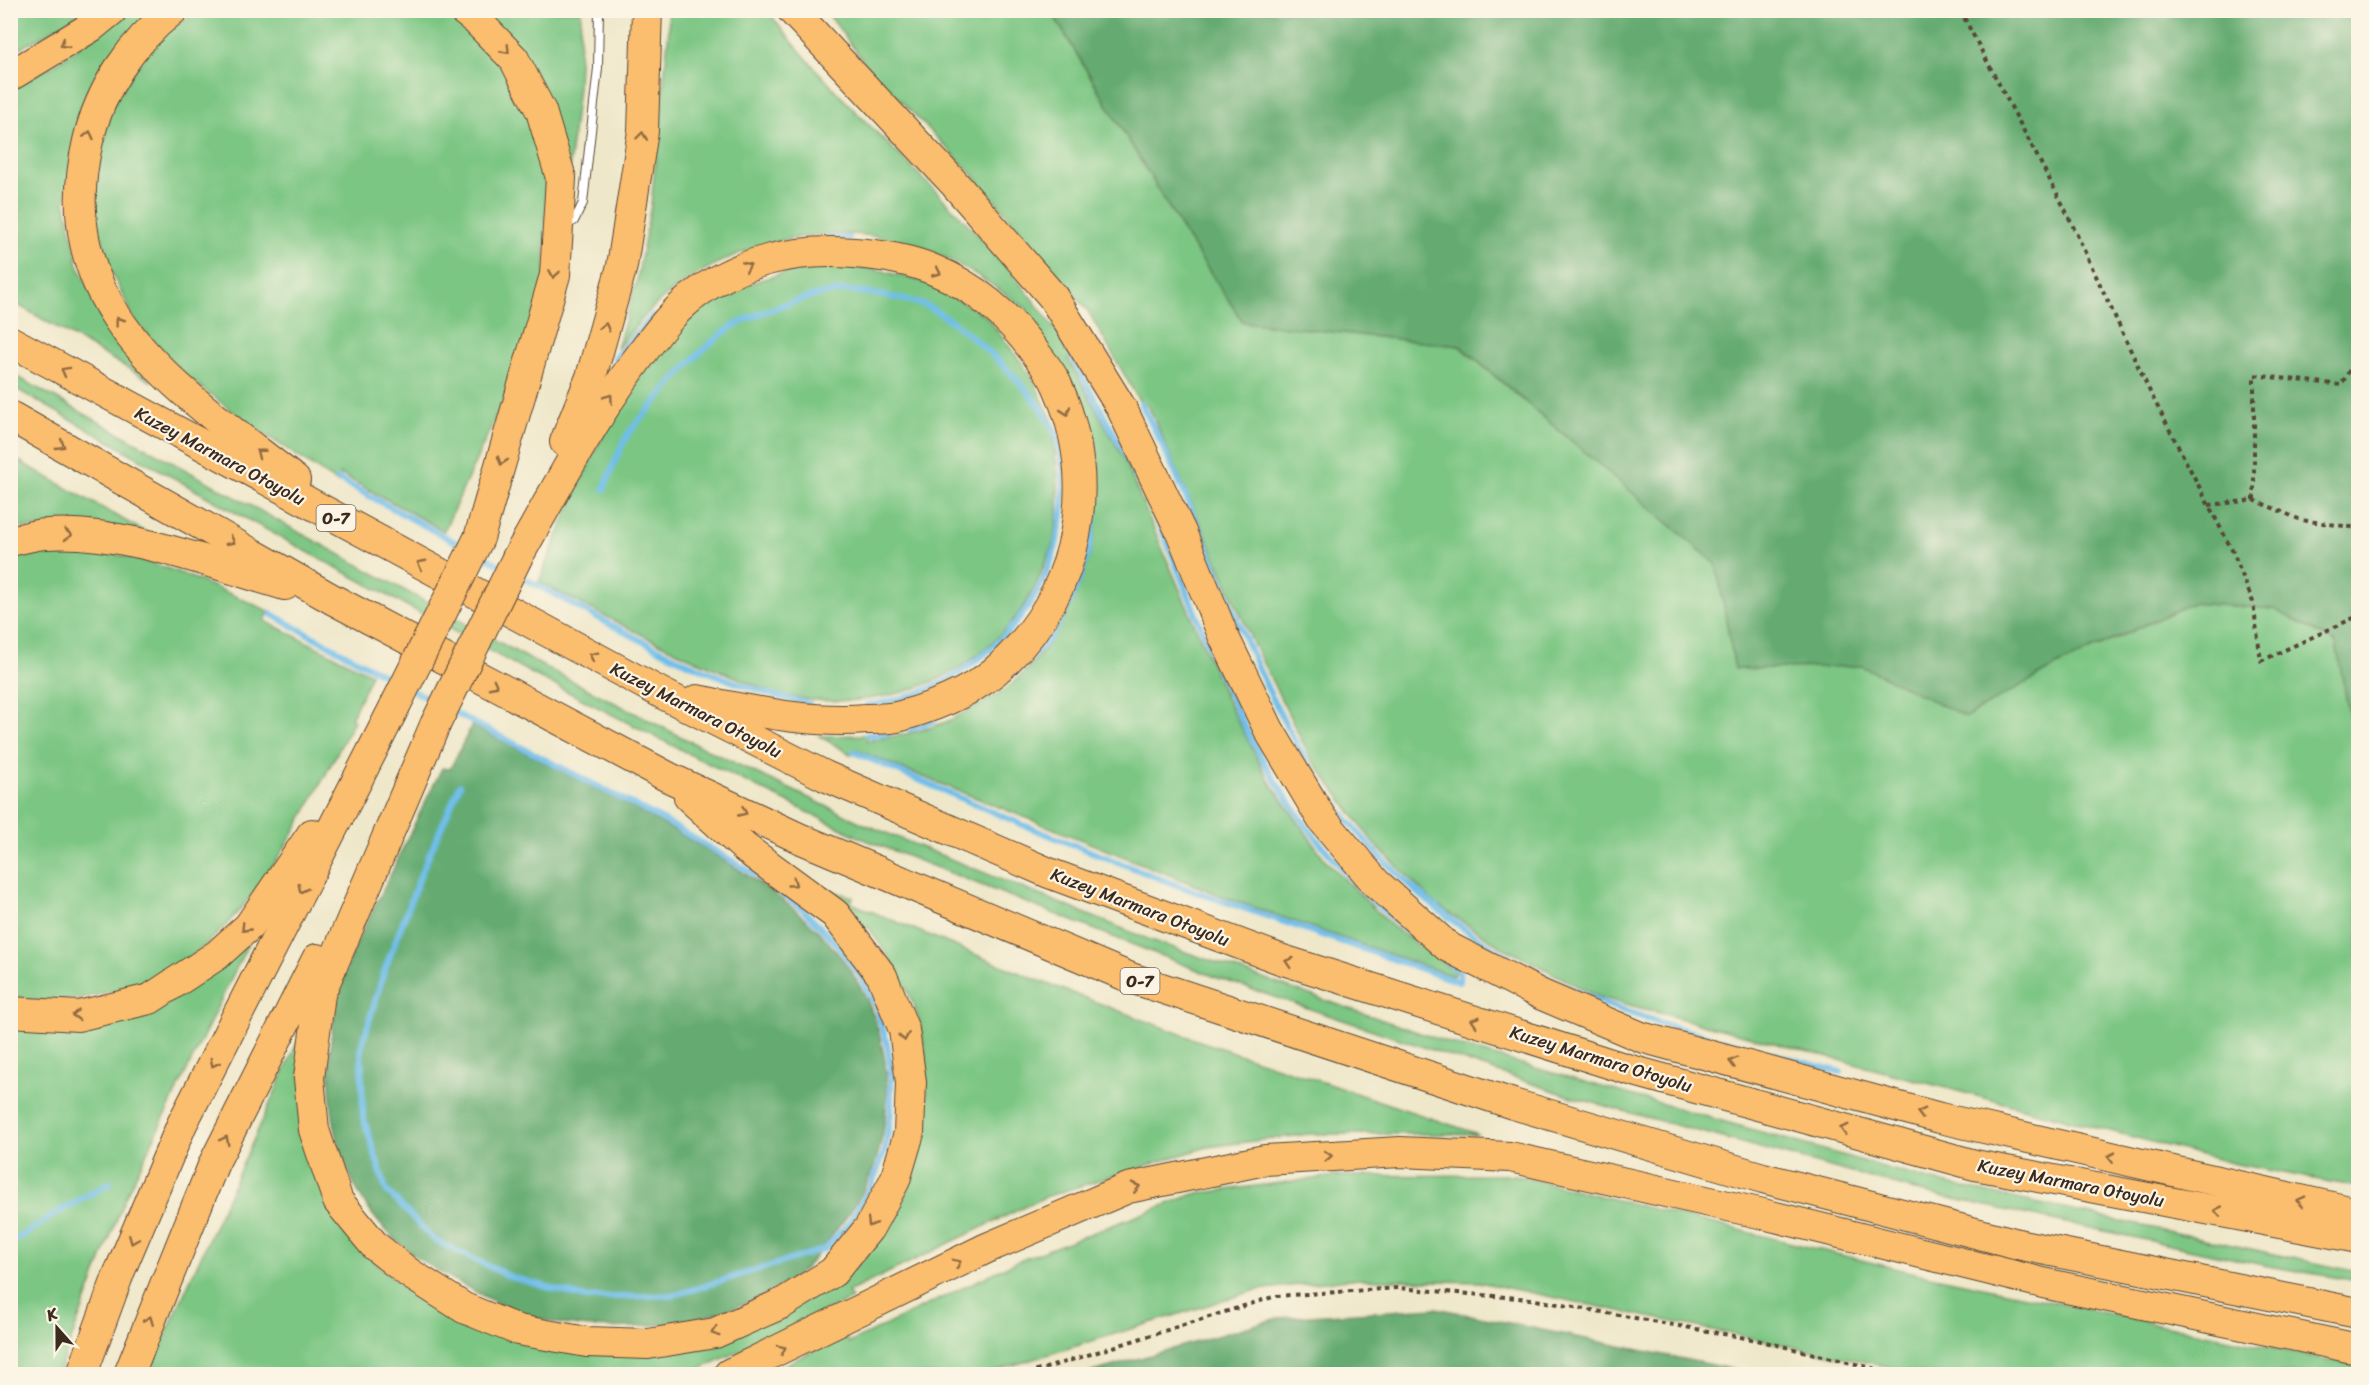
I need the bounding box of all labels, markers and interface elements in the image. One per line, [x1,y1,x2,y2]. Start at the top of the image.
one-way arrow [60,36,70,48]
one-way arrow [498,43,509,54]
one-way arrow [82,130,95,140]
one-way arrow [635,132,648,141]
one-way arrow [741,261,752,273]
one-way arrow [931,265,942,277]
one-way arrow [549,269,561,278]
one-way arrow [115,316,126,327]
one-way arrow [597,322,610,332]
one-way arrow [61,367,71,378]
one-way arrow [602,394,613,405]
street label: Kuzey Marmara Otoyolu [129,397,311,515]
one-way arrow [1059,405,1072,416]
one-way arrow [55,438,66,449]
one-way arrow [256,450,267,461]
one-way arrow [497,455,509,466]
road number: O-7 [316,505,356,531]
one-way arrow [64,528,73,541]
one-way arrow [225,534,235,545]
one-way arrow [417,560,428,571]
one-way arrow [589,652,599,663]
street label: Kuzey Marmara Otoyolu [604,653,788,767]
one-way arrow [488,678,499,689]
one-way arrow [736,804,747,816]
street label: Kuzey Marmara Otoyolu [1046,858,1234,956]
one-way arrow [786,876,797,887]
one-way arrow [298,883,310,894]
one-way arrow [241,922,252,932]
one-way arrow [1284,957,1295,969]
road number: O-7 [1120,968,1160,994]
one-way arrow [72,1009,81,1022]
one-way arrow [1470,1016,1481,1028]
street label: Kuzey Marmara Otoyolu [1506,1016,1697,1102]
one-way arrow [897,1031,910,1041]
one-way arrow [209,1056,221,1067]
one-way arrow [1728,1056,1738,1069]
one-way arrow [1917,1107,1927,1120]
one-way arrow [1839,1124,1850,1136]
one-way arrow [218,1135,230,1146]
street label: Kuzey Marmara Otoyolu [1975,1149,2167,1217]
one-way arrow [1324,1150,1333,1163]
one-way arrow [2106,1152,2116,1165]
one-way arrow [1131,1181,1141,1194]
one-way arrow [2297,1195,2307,1208]
one-way arrow [2214,1205,2224,1218]
one-way arrow [867,1217,879,1227]
one-way arrow [127,1234,140,1245]
one-way arrow [950,1259,961,1270]
north arrow [27,1298,87,1358]
text: K [41,1299,63,1330]
one-way arrow [142,1315,154,1326]
one-way arrow [710,1325,721,1337]
one-way arrow [775,1344,786,1356]

